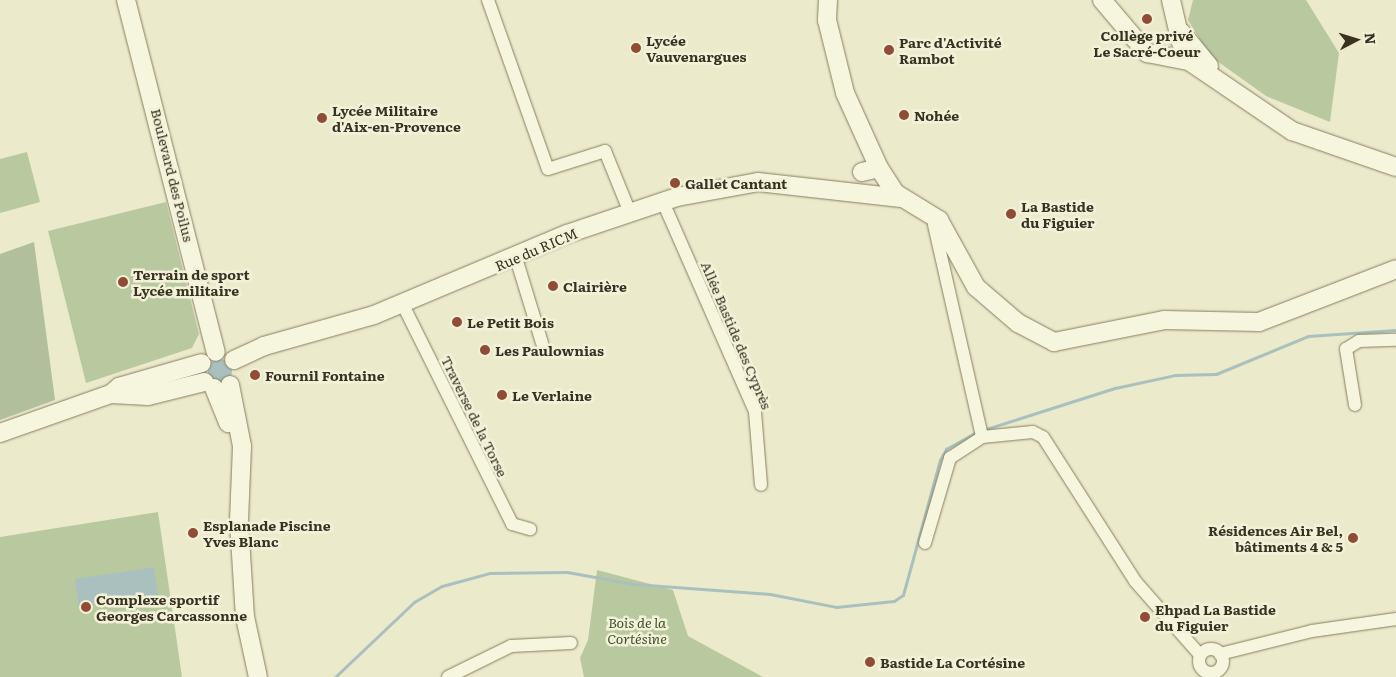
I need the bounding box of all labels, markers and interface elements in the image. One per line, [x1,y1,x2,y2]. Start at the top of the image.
marker: Collège privé Le Sacré-Coeur [1141,13,1153,25]
north arrow [1331,15,1381,65]
place label: Collège privé Le Sacré-Coeur [1093,27,1201,59]
place label: Lycée Vauvenargues [646,32,747,64]
text: N [1360,32,1381,45]
place label: Parc d'Activité Rambot [899,34,1002,66]
marker: Lycée Vauvenargues [630,42,642,54]
marker: Parc d'Activité Rambot [883,44,895,56]
place label: Lycée Militaire d'Aix-en-Provence [332,102,461,134]
street label: Boulevard des Poilus [148,107,198,243]
place label: Nohée [914,107,959,123]
marker: Nohée [898,109,910,121]
marker: Lycée Militaire d'Aix-en-Provence [316,112,328,124]
place label: Gallet Cantant [685,175,787,191]
marker: Gallet Cantant [669,177,681,189]
place label: La Bastide du Figuier [1021,198,1095,230]
marker: La Bastide du Figuier [1005,208,1017,220]
street label: Rue du RICM [492,224,580,274]
street label: Allée Bastide des Cyprès [698,258,776,412]
place label: Terrain de sport Lycée militaire [133,266,250,298]
marker: Terrain de sport Lycée militaire [117,276,129,288]
place label: Clairière [563,278,627,294]
marker: Clairière [547,280,559,292]
place label: Le Petit Bois [467,314,554,330]
marker: Le Petit Bois [451,316,463,328]
place label: Les Paulownias [495,342,604,358]
marker: Les Paulownias [479,344,491,356]
street label: Traverse de la Torse [438,353,512,479]
place label: Fournil Fontaine [265,367,385,383]
marker: Fournil Fontaine [249,369,261,381]
place label: Le Verlaine [512,387,592,403]
marker: Le Verlaine [496,389,508,401]
place label: Esplanade Piscine Yves Blanc [203,517,331,550]
place label: Résidences Air Bel, bâtiments 4 & 5 [1208,522,1343,554]
marker: Esplanade Piscine Yves Blanc [187,527,199,539]
marker: Résidences Air Bel, bâtiments 4 & 5 [1347,532,1359,544]
place label: Complexe sportif Georges Carcassonne [96,591,247,624]
marker: Complexe sportif Georges Carcassonne [80,601,92,613]
place label: Ehpad La Bastide du Figuier [1155,601,1276,634]
marker: Ehpad La Bastide du Figuier [1139,611,1151,623]
park label: Bois de la Cortésine [607,614,667,646]
place label: Bastide La Cortésine [880,654,1025,670]
marker: Bastide La Cortésine [864,656,876,668]

